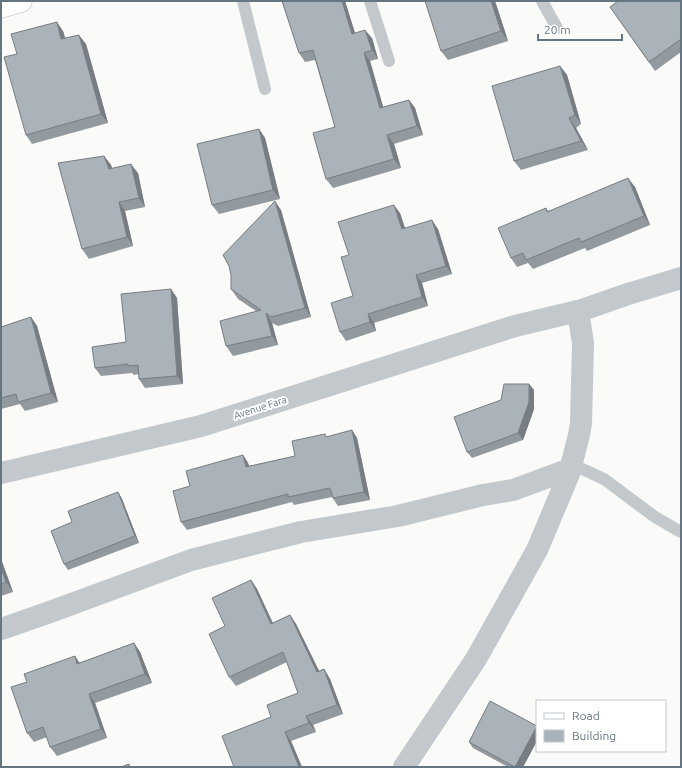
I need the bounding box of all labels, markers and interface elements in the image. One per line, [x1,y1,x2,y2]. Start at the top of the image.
scale bar [538,16,622,42]
text: 20 m [544,23,571,36]
street label: Avenue Fara [232,394,288,421]
legend [536,700,666,752]
text: Road [572,709,600,722]
text: Building [572,729,616,742]

